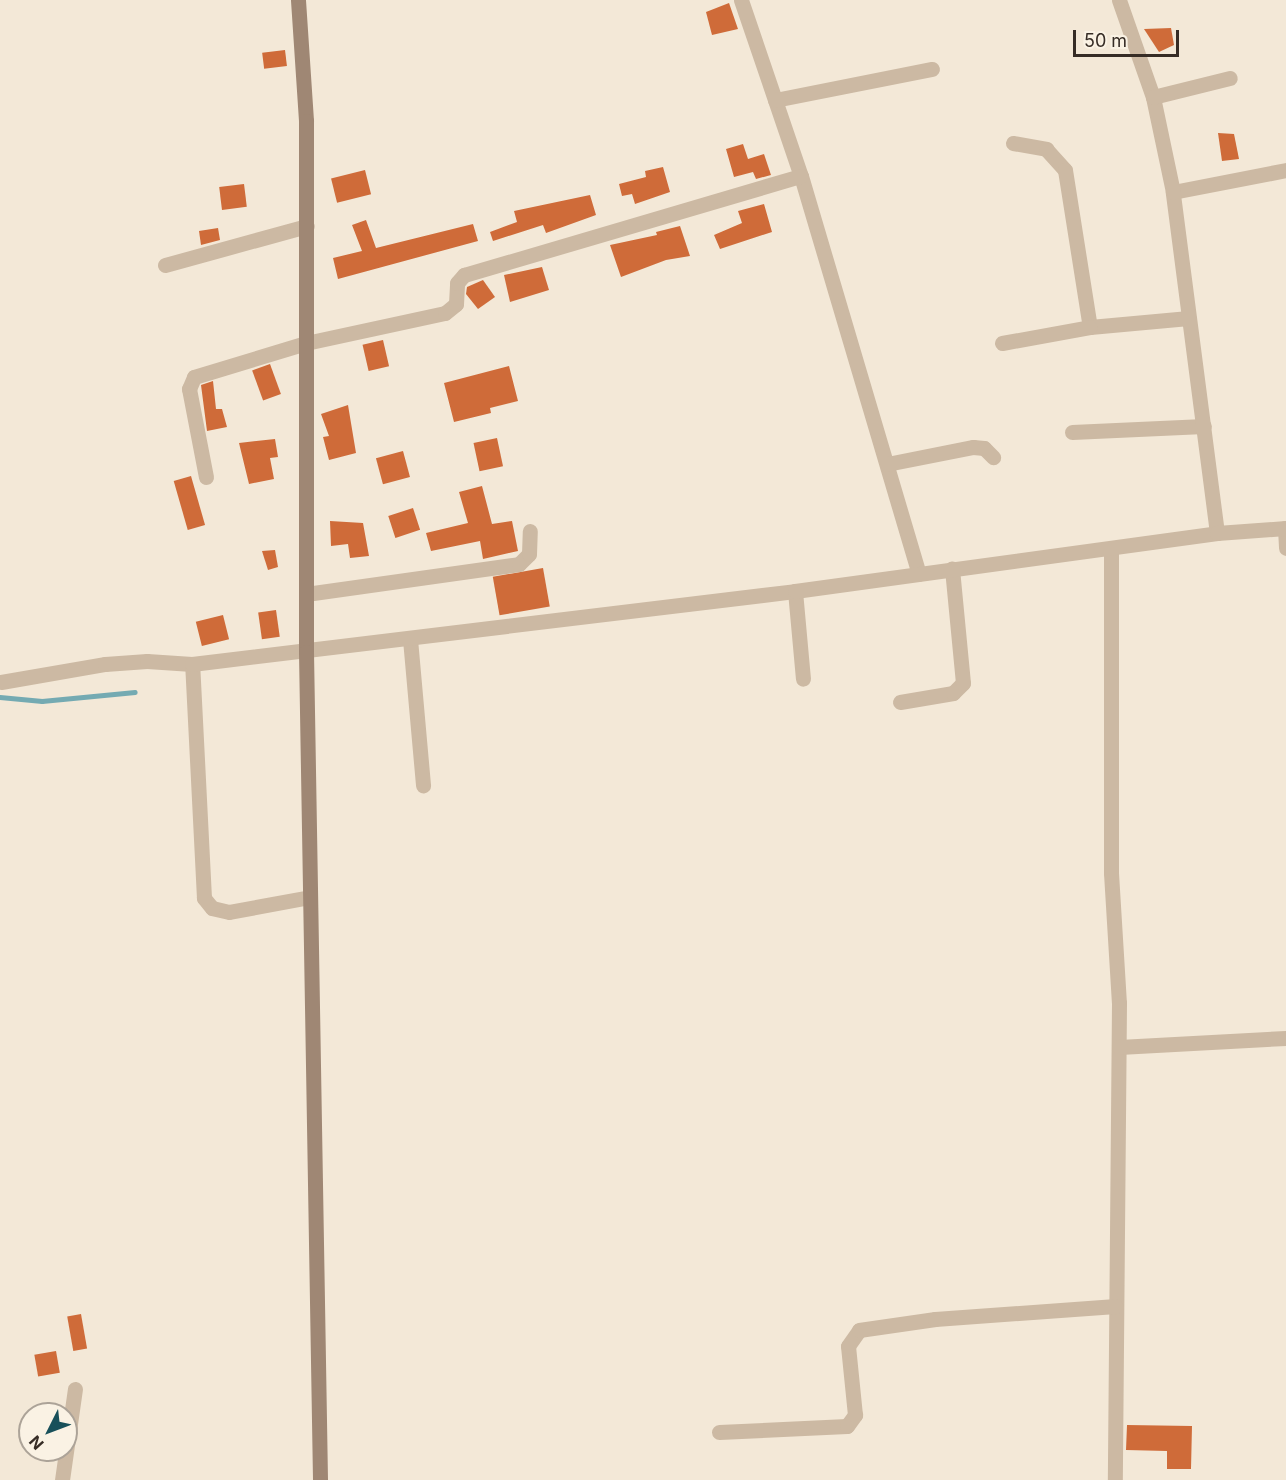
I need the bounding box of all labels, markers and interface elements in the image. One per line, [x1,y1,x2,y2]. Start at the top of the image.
scale bar [1076,18,1182,56]
text: 50 m [1084,30,1127,51]
north arrow [18,1402,78,1462]
text: N [25,1431,48,1454]

